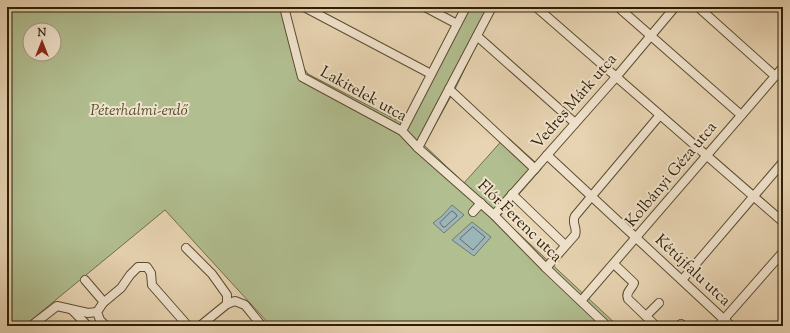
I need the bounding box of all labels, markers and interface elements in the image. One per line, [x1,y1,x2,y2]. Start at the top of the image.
north arrow [22,22,62,62]
text: N [37,25,47,41]
street label: Vedres Márk utca [527,49,623,155]
street label: Lakitelek utca [315,62,411,129]
park label: Péterhalmi-erdő [90,100,189,123]
street label: Kolbányi Géza utca [621,117,724,233]
street label: Flór Ferenc utca [471,175,567,269]
street label: Kétújfalu utca [649,230,736,313]

